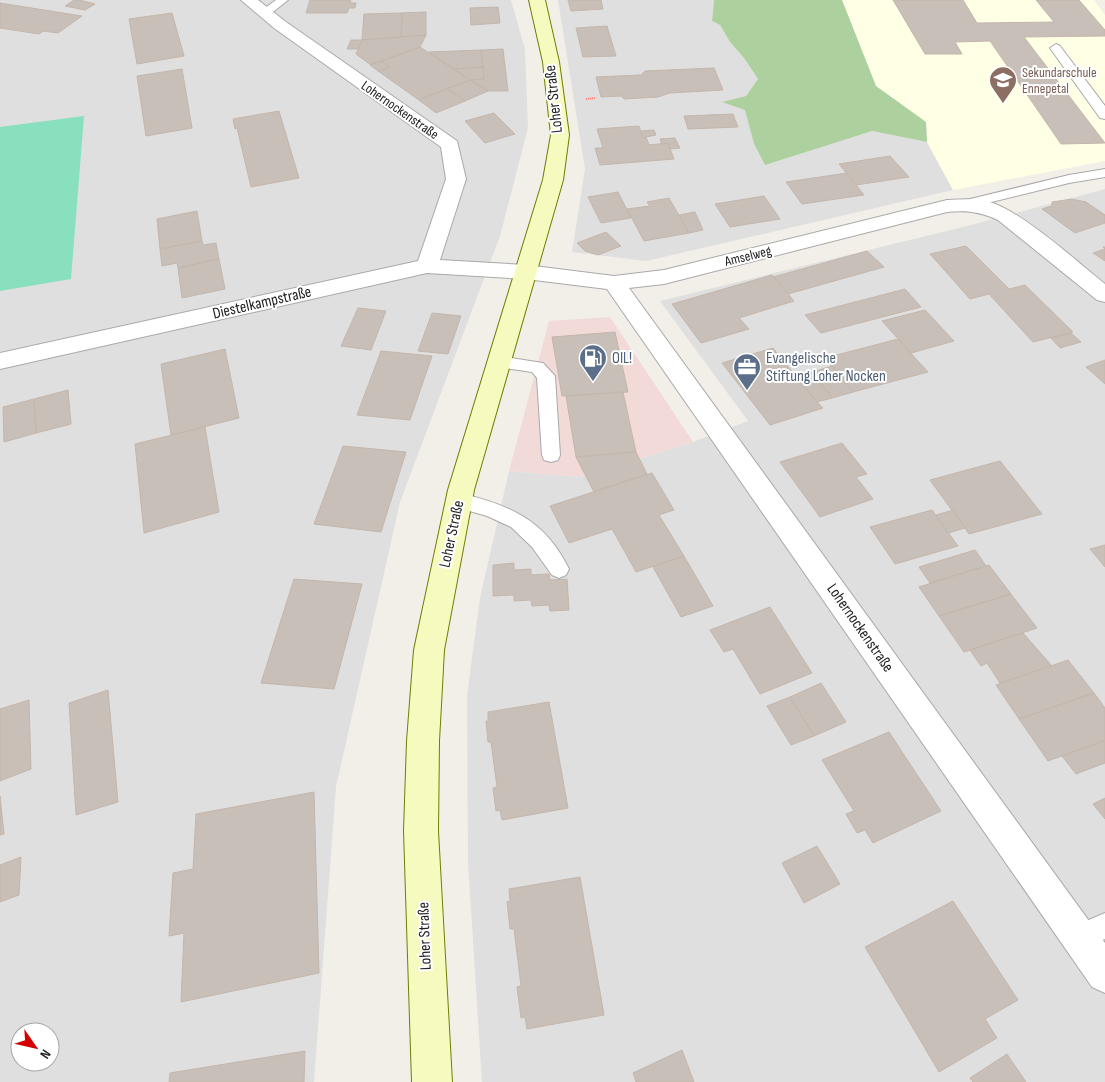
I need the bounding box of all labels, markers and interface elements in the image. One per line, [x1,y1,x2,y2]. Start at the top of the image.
street label: Loher Straße [541,64,567,134]
place label: Sekundarschule Ennepetal [1022,64,1097,97]
school or university icon: Sekundarschule Ennepetal [988,65,1018,104]
street label: Lohernockenstraße [358,77,442,143]
street label: Amselweg [722,242,774,270]
street label: Diestelkampstraße [211,282,313,324]
fuel station icon: OIL! [578,343,608,382]
place label: OIL! [612,349,632,368]
place label: Evangelische Stiftung Loher Nocken [766,349,886,386]
office icon: Evangelische Stiftung Loher Nocken [732,352,762,391]
street label: Loher Straße [436,499,468,569]
street label: Lohernockenstraße [823,580,897,676]
street label: Loher Straße [414,902,436,970]
north arrow [10,1022,60,1072]
text: N [36,1046,55,1062]

